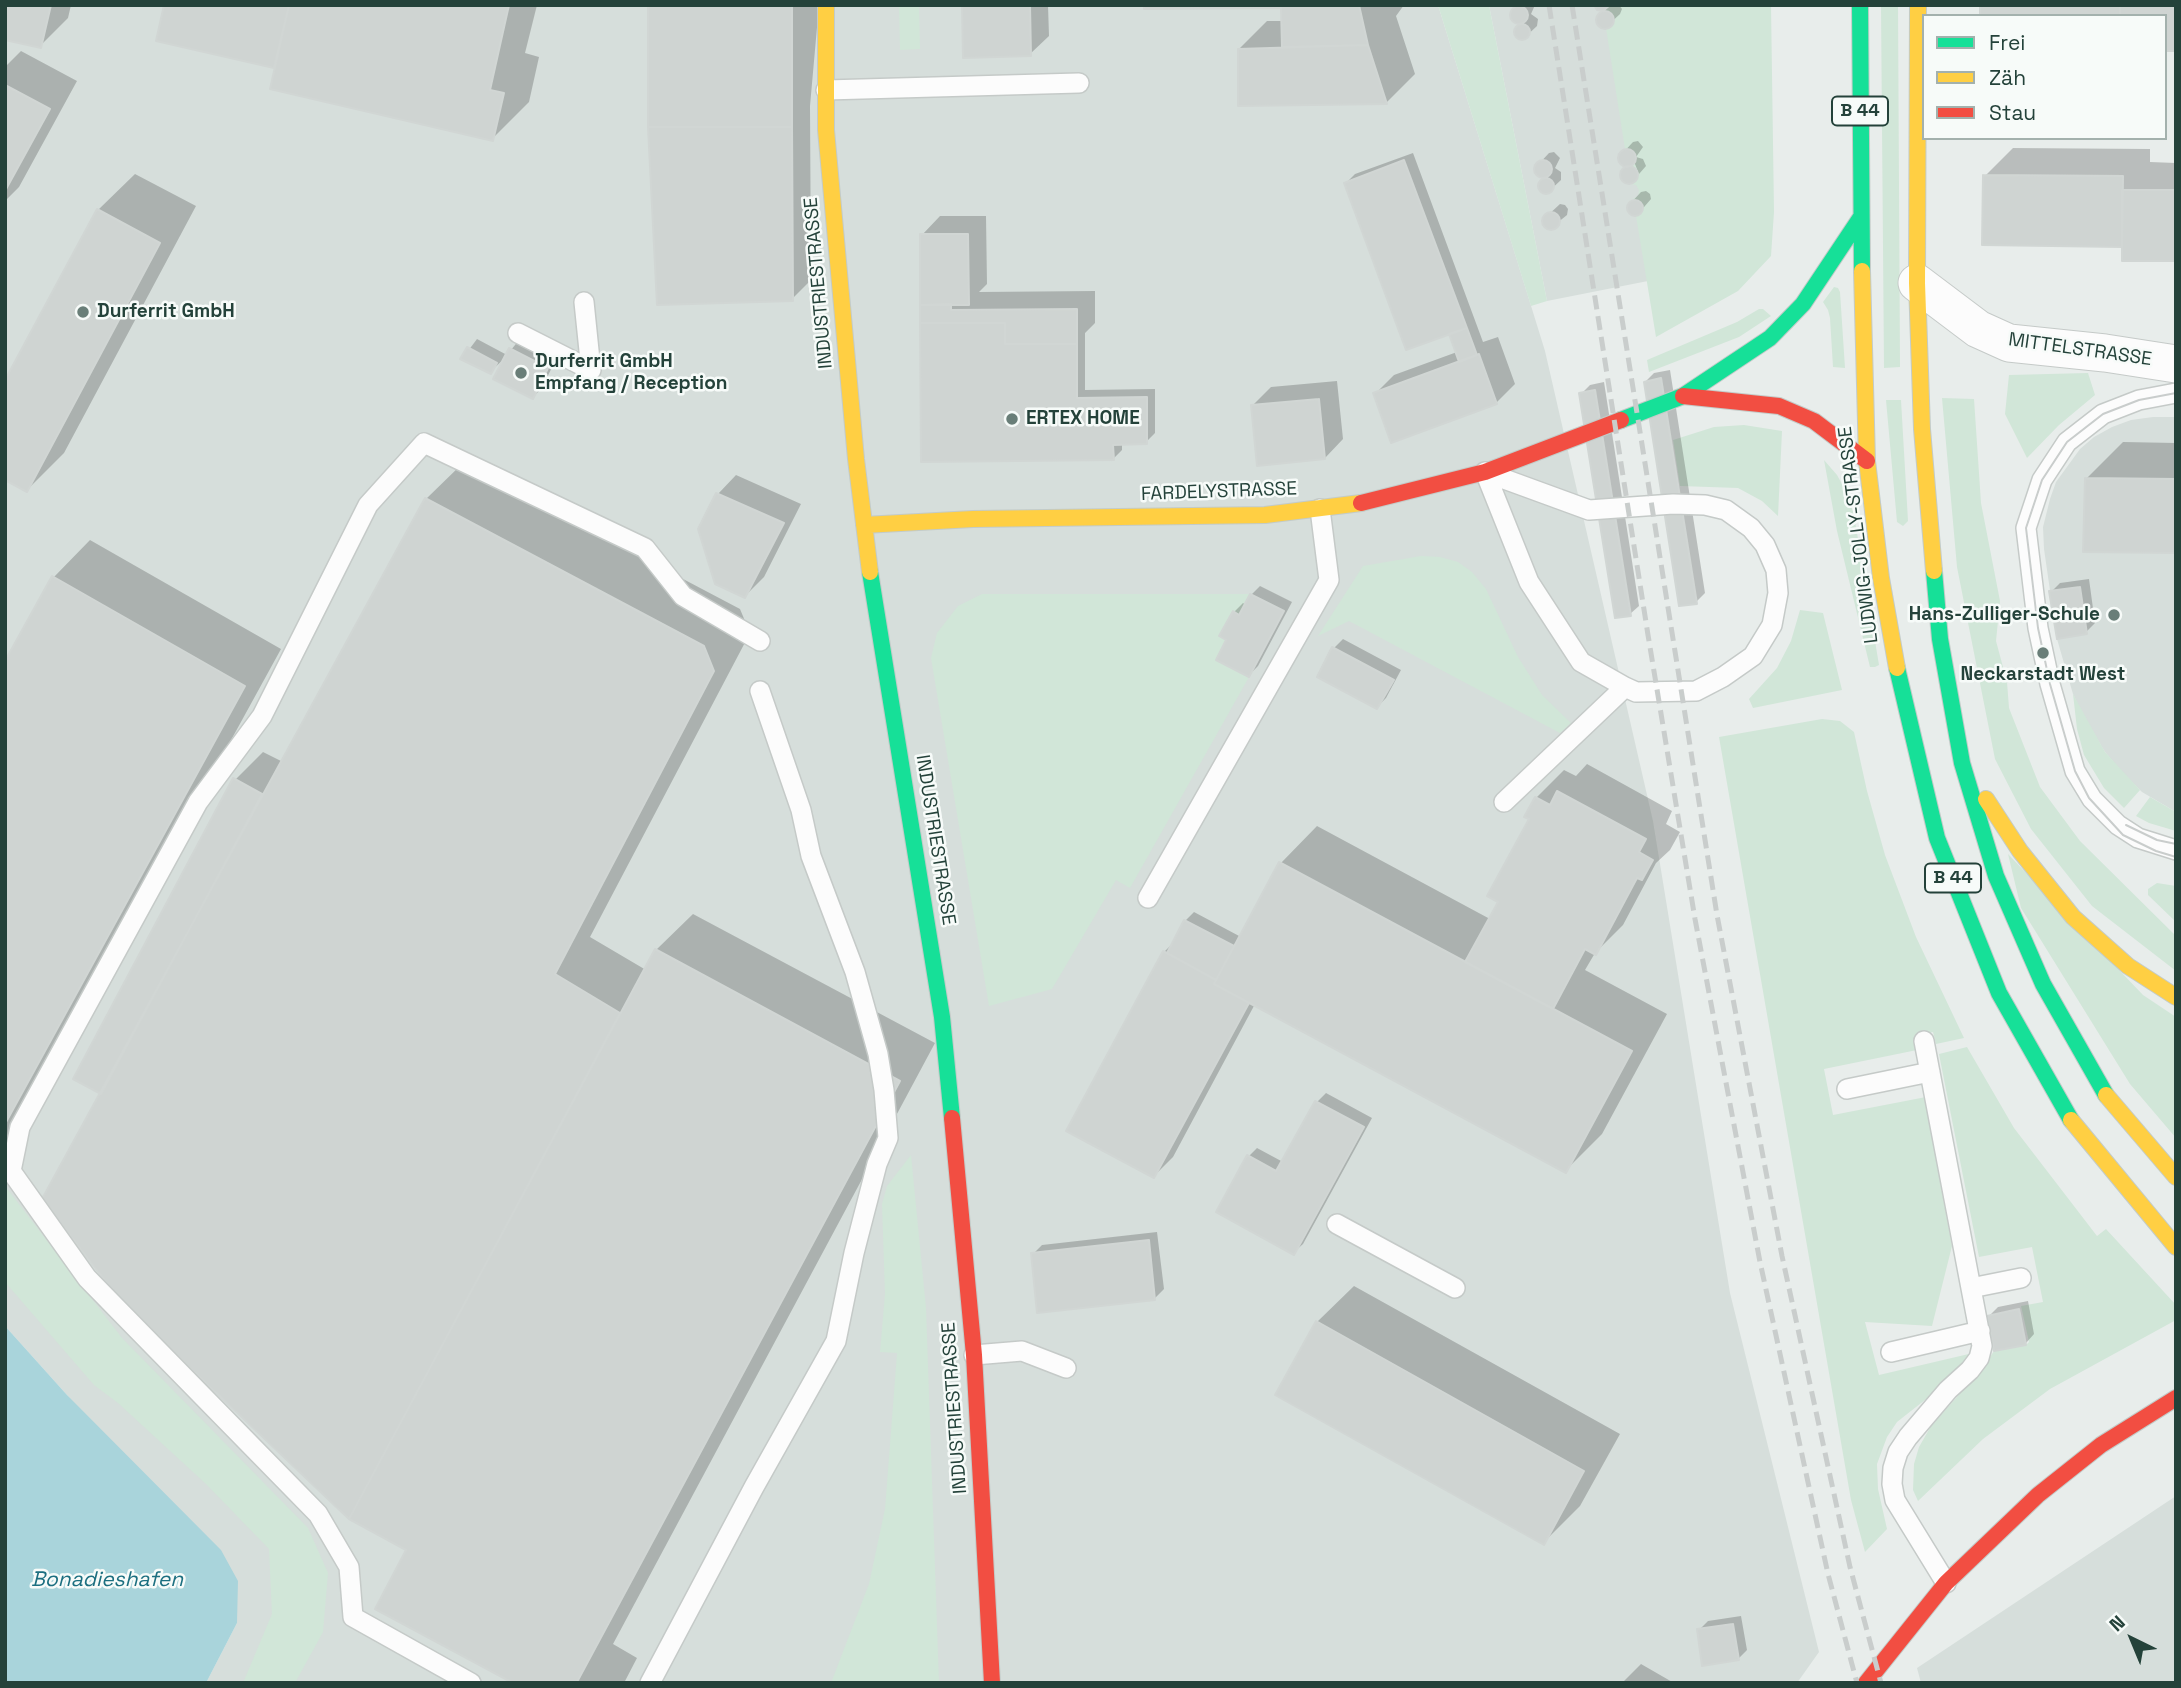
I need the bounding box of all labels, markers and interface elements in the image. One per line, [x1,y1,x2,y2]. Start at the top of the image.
legend [1922,14,2167,140]
text: Frei [1989,29,2025,56]
text: Zäh [1989,64,2026,91]
road number: B 44 [1832,96,1888,126]
text: Stau [1989,99,2036,126]
street label: INDUSTRIESTRASSE [800,196,838,370]
place label: Durferrit GmbH [97,301,235,323]
marker: Durferrit GmbH [75,304,91,320]
street label: MITTELSTRASSE [2007,329,2153,371]
place label: Durferrit GmbH Empfang / Reception [535,351,727,395]
marker: Durferrit GmbH Empfang / Reception [513,365,529,381]
place label: ERTEX HOME [1026,408,1140,430]
marker: ERTEX HOME [1004,411,1020,427]
street label: LUDWIG-JOLLY-STRASSE [1834,425,1884,645]
street label: FARDELYSTRASSE [1141,478,1297,506]
place label: Hans-Zulliger-Schule [1909,604,2100,626]
marker: Hans-Zulliger-Schule [2106,607,2122,623]
marker: Neckarstadt West [2035,645,2051,661]
place label: Neckarstadt West [1961,664,2125,686]
street label: INDUSTRIESTRASSE [910,753,960,927]
road number: B 44 [1925,864,1981,892]
street label: INDUSTRIESTRASSE [938,1321,972,1495]
water label: Bonadieshafen [31,1567,183,1593]
north arrow [2097,1604,2167,1674]
text: N [2104,1610,2131,1637]

